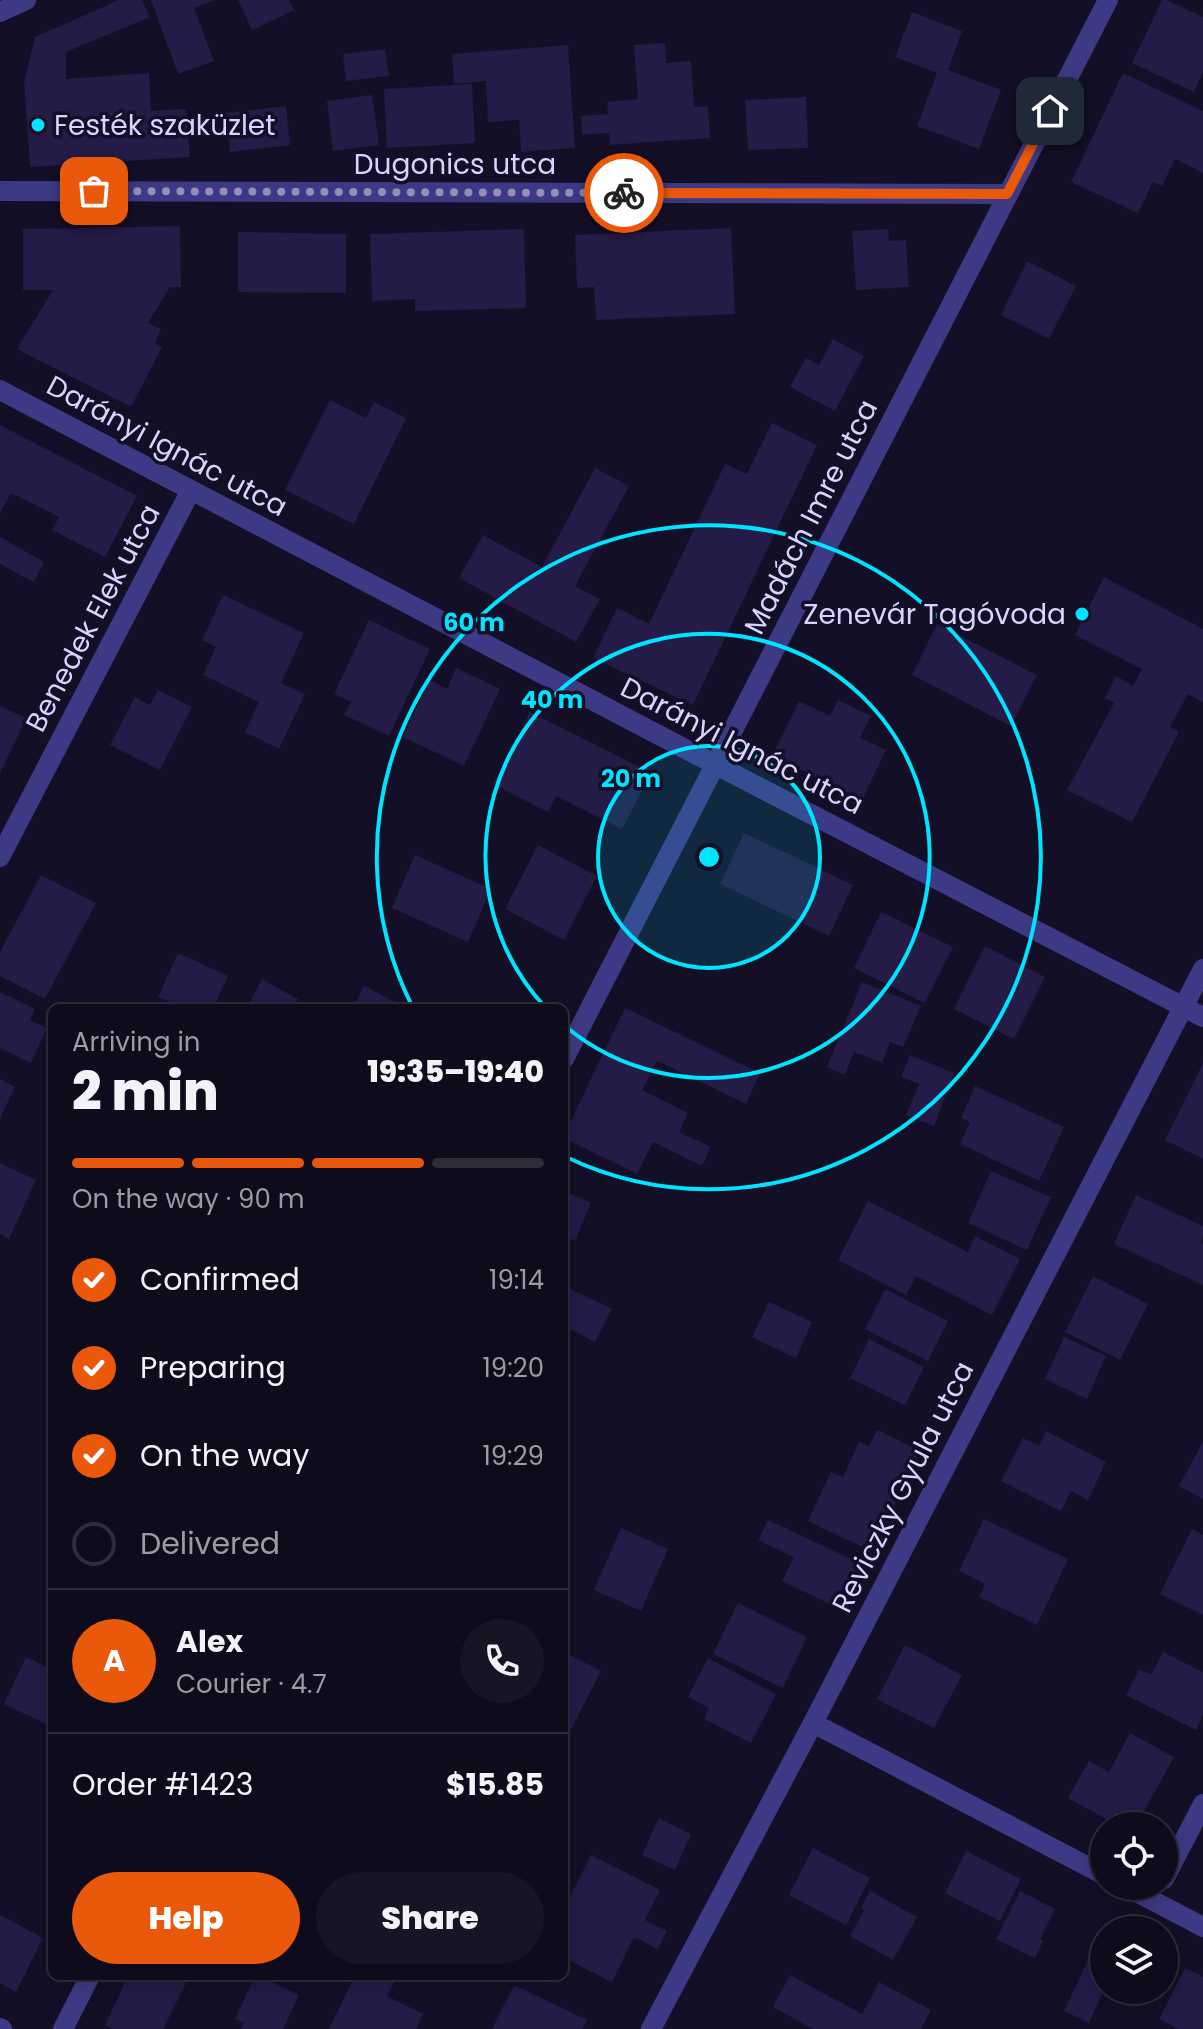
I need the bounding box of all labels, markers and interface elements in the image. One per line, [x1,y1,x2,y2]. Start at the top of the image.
pin [1016,77,1084,145]
icon: home [1028,89,1072,133]
place label: Festék szaküzlet [54,106,275,145]
marker: Festék szaküzlet [29,116,47,134]
street label: Dugonics utca [354,145,556,184]
courier [584,153,664,233]
pin [60,157,128,225]
icon: bag [72,169,116,213]
icon: bike [602,171,646,215]
street label: Darányi Ignác utca [40,366,294,526]
street label: Madách Imre utca [735,393,887,641]
street label: Benedek Elek utca [17,497,169,739]
place label: Zenevár Tagóvoda [803,595,1066,634]
marker: Zenevár Tagóvoda [1073,605,1091,623]
text: 60 m [443,606,505,639]
street label: Darányi Ignác utca [614,668,870,824]
text: 40 m [521,683,583,716]
text: 20 m [601,762,661,795]
centre of rings [695,843,723,871]
text: Arriving in [72,1024,201,1060]
text: 19:35–19:40 [367,1050,544,1093]
text: 2 min [72,1055,219,1128]
text: On the way · 90 m [72,1181,305,1217]
icon: check [72,1258,116,1302]
text: Confirmed [140,1258,300,1301]
text: 19:14 [489,1262,544,1298]
icon: check [72,1346,116,1390]
text: Preparing [140,1346,286,1389]
text: 19:20 [482,1350,544,1386]
street label: Reviczky Gyula utca [823,1355,983,1619]
icon: check [72,1434,116,1478]
text: On the way [140,1434,309,1477]
text: 19:29 [482,1438,544,1474]
text: Delivered [140,1522,280,1565]
button: phone [460,1619,544,1703]
text: Alex [176,1620,243,1663]
text: A [103,1639,125,1682]
text: Courier · 4.7 [176,1666,327,1702]
text: Order #1423 [72,1763,253,1806]
text: $15.85 [446,1763,544,1806]
map controls [1090,1812,1178,2004]
button: locate [1090,1812,1178,1900]
button: Help [72,1872,300,1964]
button: Share [316,1872,544,1964]
button: layers [1090,1916,1178,2004]

